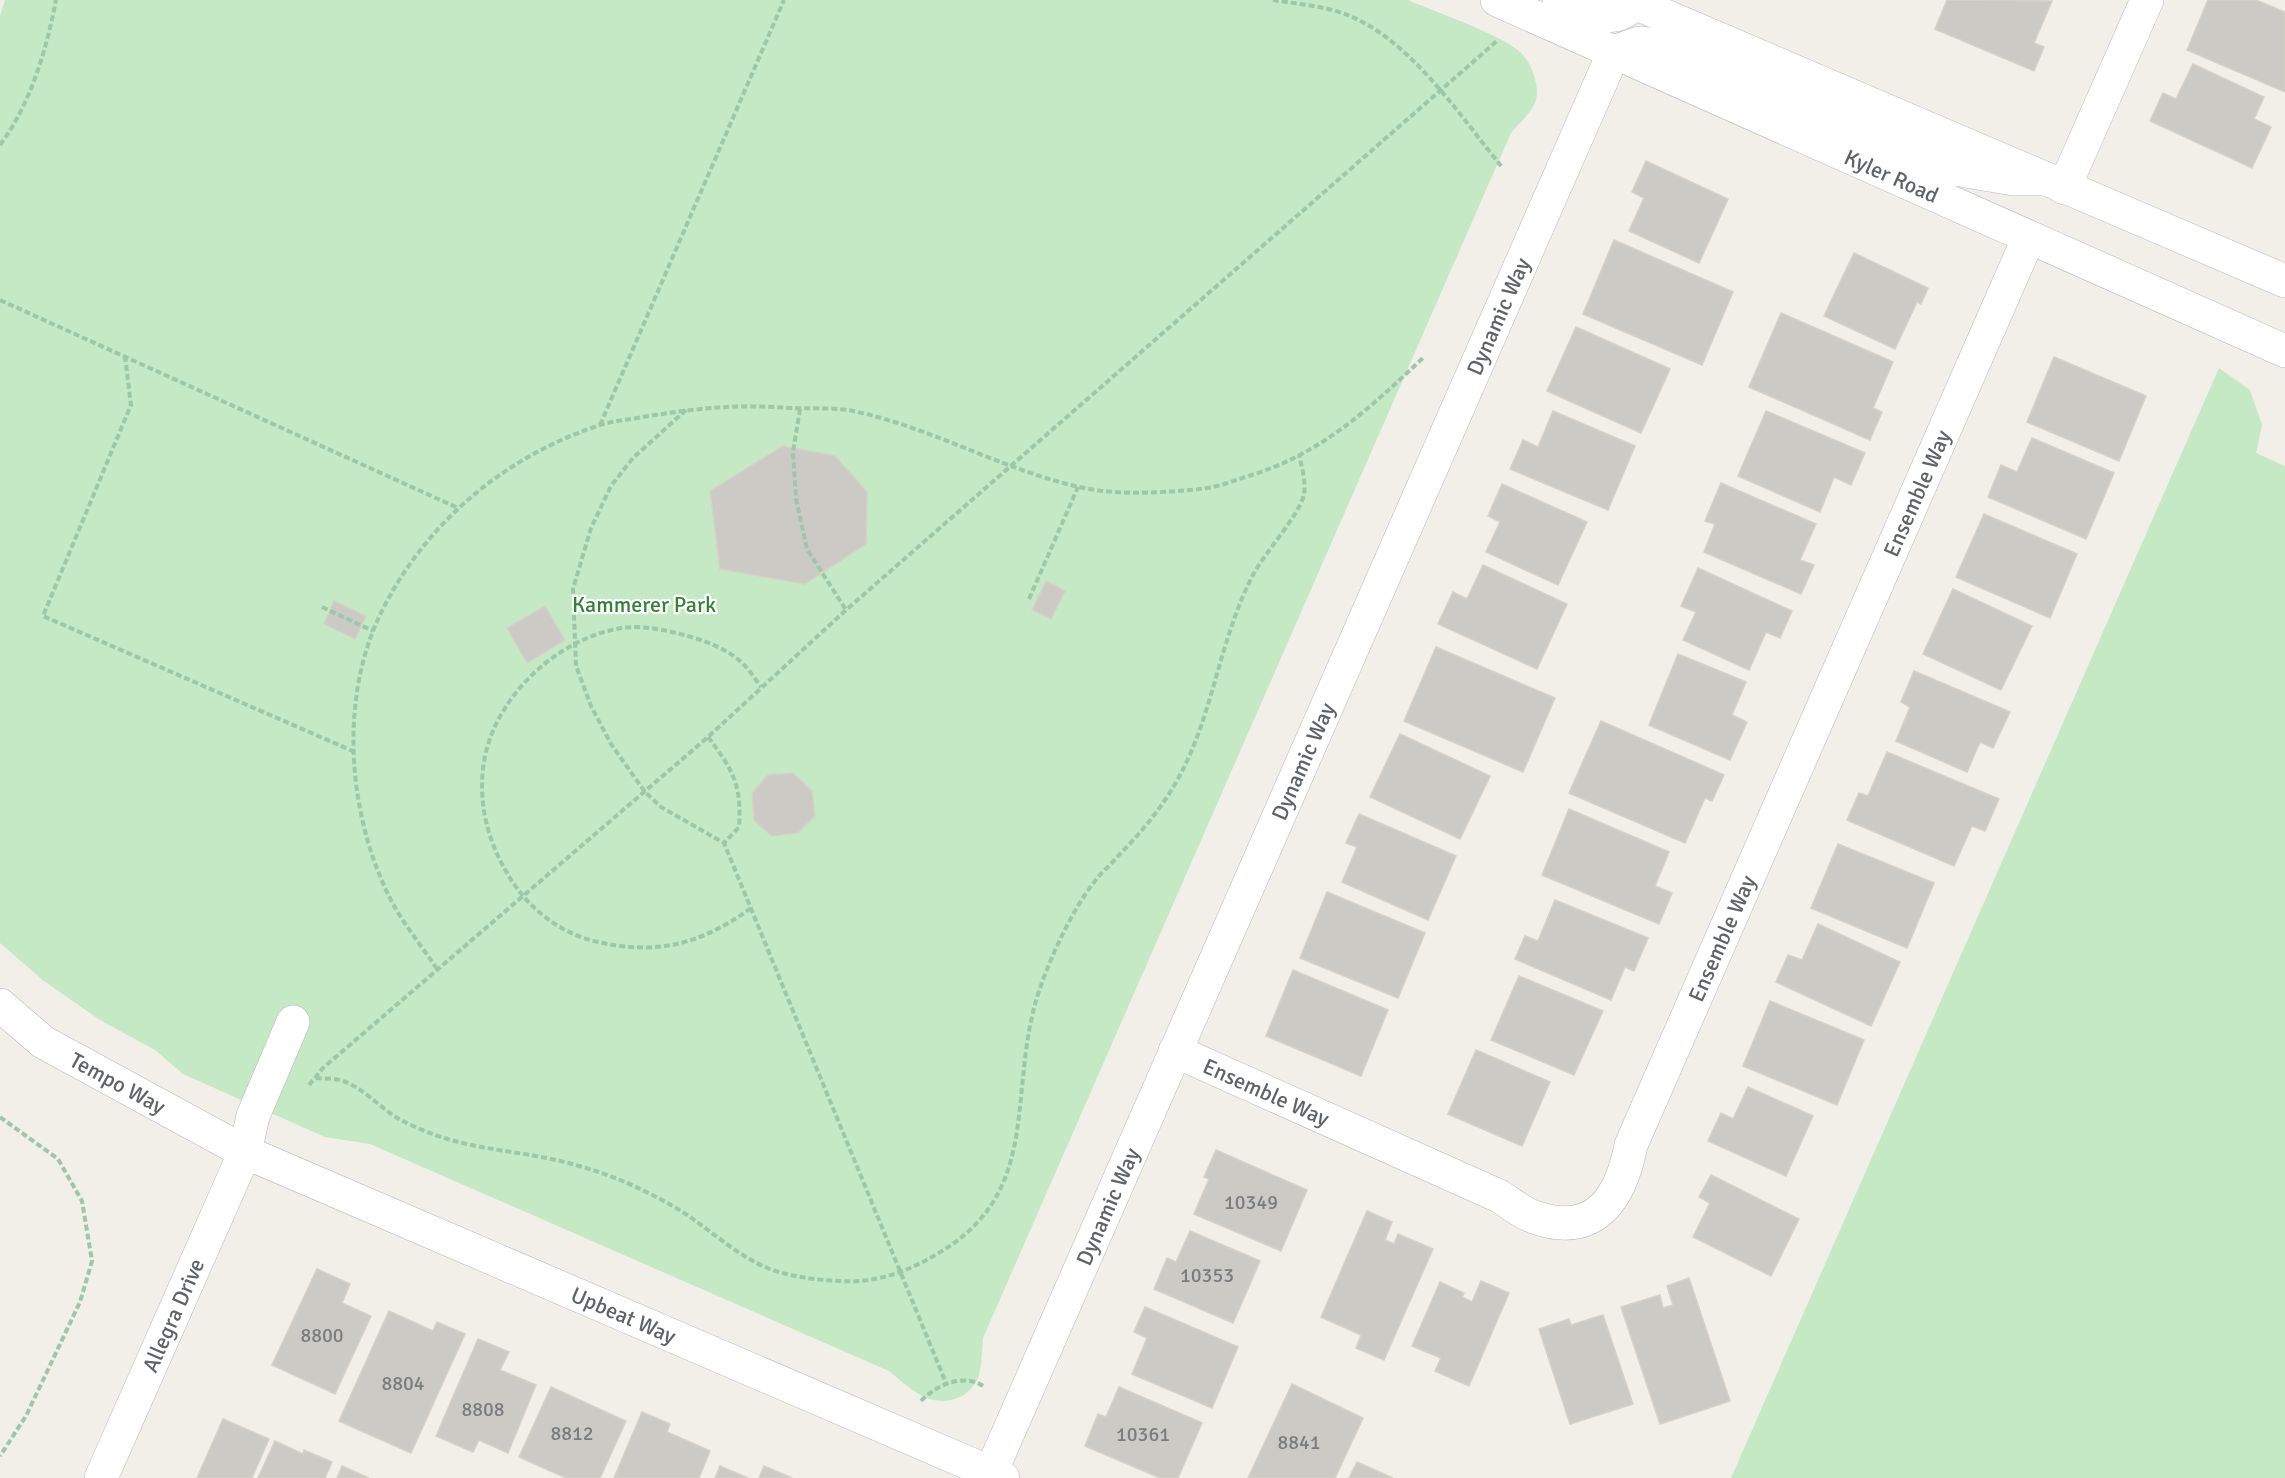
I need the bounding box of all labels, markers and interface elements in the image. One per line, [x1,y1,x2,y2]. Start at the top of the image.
street label: Kyler Road [1840,143,1943,209]
street label: Dynamic Way [1460,253,1536,379]
street label: Ensemble Way [1877,425,1957,561]
park label: Kammerer Park [572,591,716,618]
street label: Dynamic Way [1265,698,1341,824]
street label: Ensemble Way [1682,870,1761,1006]
street label: Tempo Way [65,1046,171,1120]
street label: Ensemble Way [1199,1052,1334,1132]
street label: Dynamic Way [1070,1143,1145,1269]
house number: 10349 [1224,1190,1278,1215]
street label: Allegra Drive [136,1254,210,1376]
house number: 10353 [1180,1263,1234,1288]
street label: Upbeat Way [567,1280,681,1350]
house number: 8800 [300,1323,344,1348]
house number: 8804 [381,1371,425,1396]
house number: 8808 [461,1397,505,1422]
house number: 8812 [550,1421,594,1446]
house number: 10361 [1116,1422,1170,1447]
house number: 8841 [1277,1430,1321,1455]

